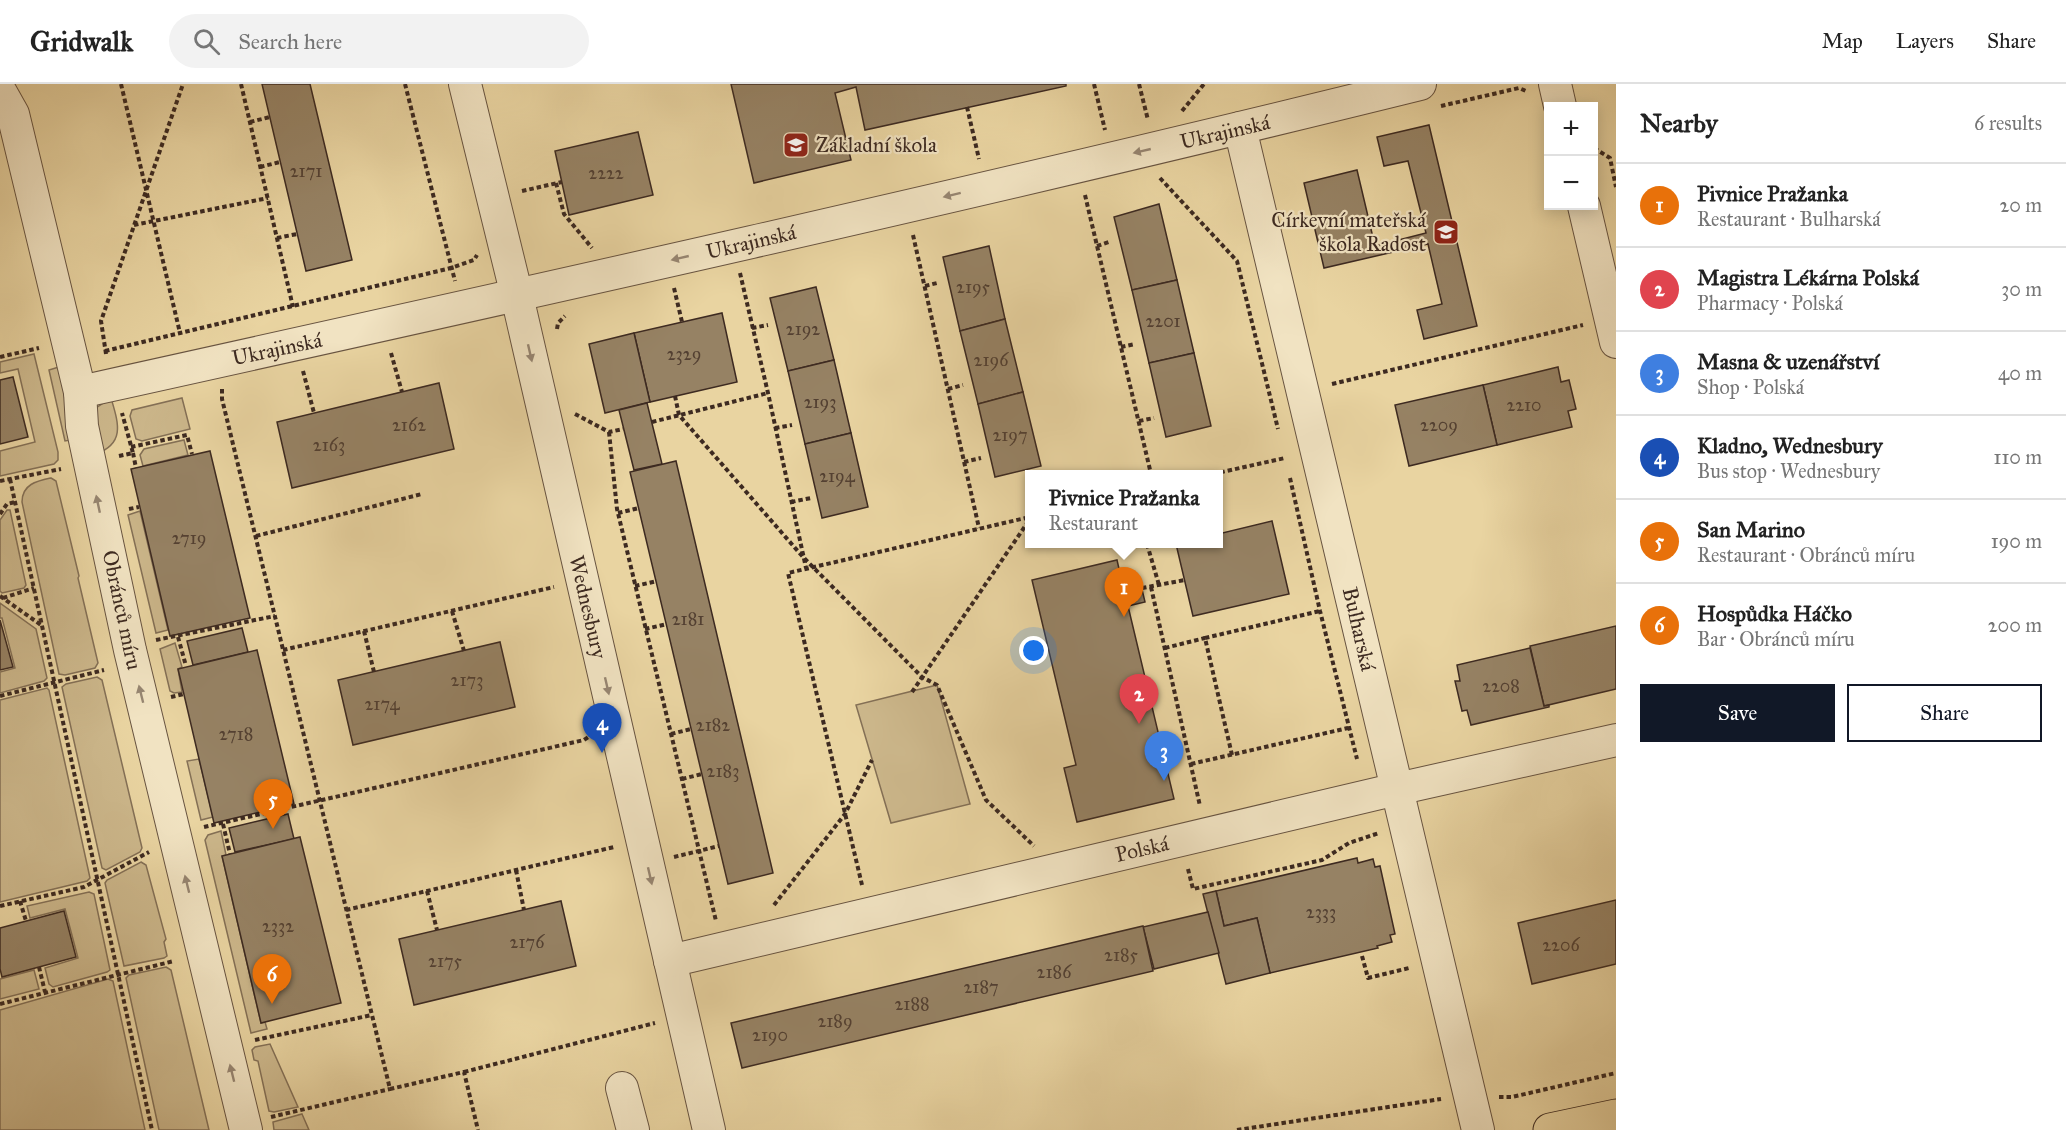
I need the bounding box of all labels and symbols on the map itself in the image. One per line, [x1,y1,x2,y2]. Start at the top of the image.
street label: Ukrajinská [1177,109,1273,155]
school or university icon: Základní škola [781,130,811,160]
place label: Základní škola [816,132,937,158]
one-way arrow [1132,147,1151,156]
house number: 2171 [290,160,322,182]
house number: 2222 [588,162,624,184]
one-way arrow [943,191,961,201]
place label: Církevní mateřská škola Radost [1271,207,1427,257]
school or university icon: Církevní mateřská škola Radost [1431,217,1461,247]
street label: Ukrajinská [703,219,799,265]
one-way arrow [671,254,690,264]
house number: 2195 [956,276,991,298]
house number: 2201 [1145,310,1181,332]
house number: 2192 [786,318,820,340]
street label: Ukrajinská [230,327,325,371]
house number: 2329 [667,343,701,365]
one-way arrow [526,344,536,362]
house number: 2196 [974,349,1009,371]
house number: 2193 [804,391,836,413]
house number: 2210 [1506,394,1542,416]
house number: 2162 [392,414,426,436]
house number: 2209 [1420,414,1458,436]
house number: 2197 [992,424,1028,446]
house number: 2163 [313,434,345,456]
house number: 2194 [819,465,856,487]
one-way arrow [93,494,103,513]
house number: 2719 [172,527,206,549]
street label: Obránců míru [97,548,147,672]
street label: Wednesbury [564,553,613,662]
pin: 1 [1104,568,1144,617]
street label: Bulharská [1337,584,1381,674]
house number: 2181 [672,608,704,630]
your location [1019,636,1048,665]
house number: 2173 [451,669,483,691]
pin: 2 [1120,674,1158,724]
house number: 2208 [1482,675,1520,697]
one-way arrow [602,677,612,696]
one-way arrow [135,685,145,703]
house number: 2174 [364,693,401,715]
pin: 4 [582,704,622,753]
house number: 2182 [696,714,730,736]
house number: 2718 [219,723,253,745]
pin: 3 [1144,732,1184,781]
house number: 2183 [707,760,739,782]
pin: 5 [254,780,292,829]
street label: Polská [1113,830,1171,868]
one-way arrow [646,867,656,886]
one-way arrow [181,874,191,893]
house number: 2333 [1306,901,1336,923]
house number: 2332 [262,915,294,937]
house number: 2176 [510,931,545,953]
house number: 2206 [1542,934,1580,956]
house number: 2185 [1104,944,1139,966]
house number: 2175 [428,950,463,972]
pin: 6 [252,954,292,1004]
house number: 2186 [1037,961,1072,983]
house number: 2187 [963,976,999,998]
house number: 2188 [894,993,930,1015]
house number: 2189 [817,1010,853,1032]
house number: 2190 [752,1024,788,1046]
one-way arrow [227,1064,237,1082]

